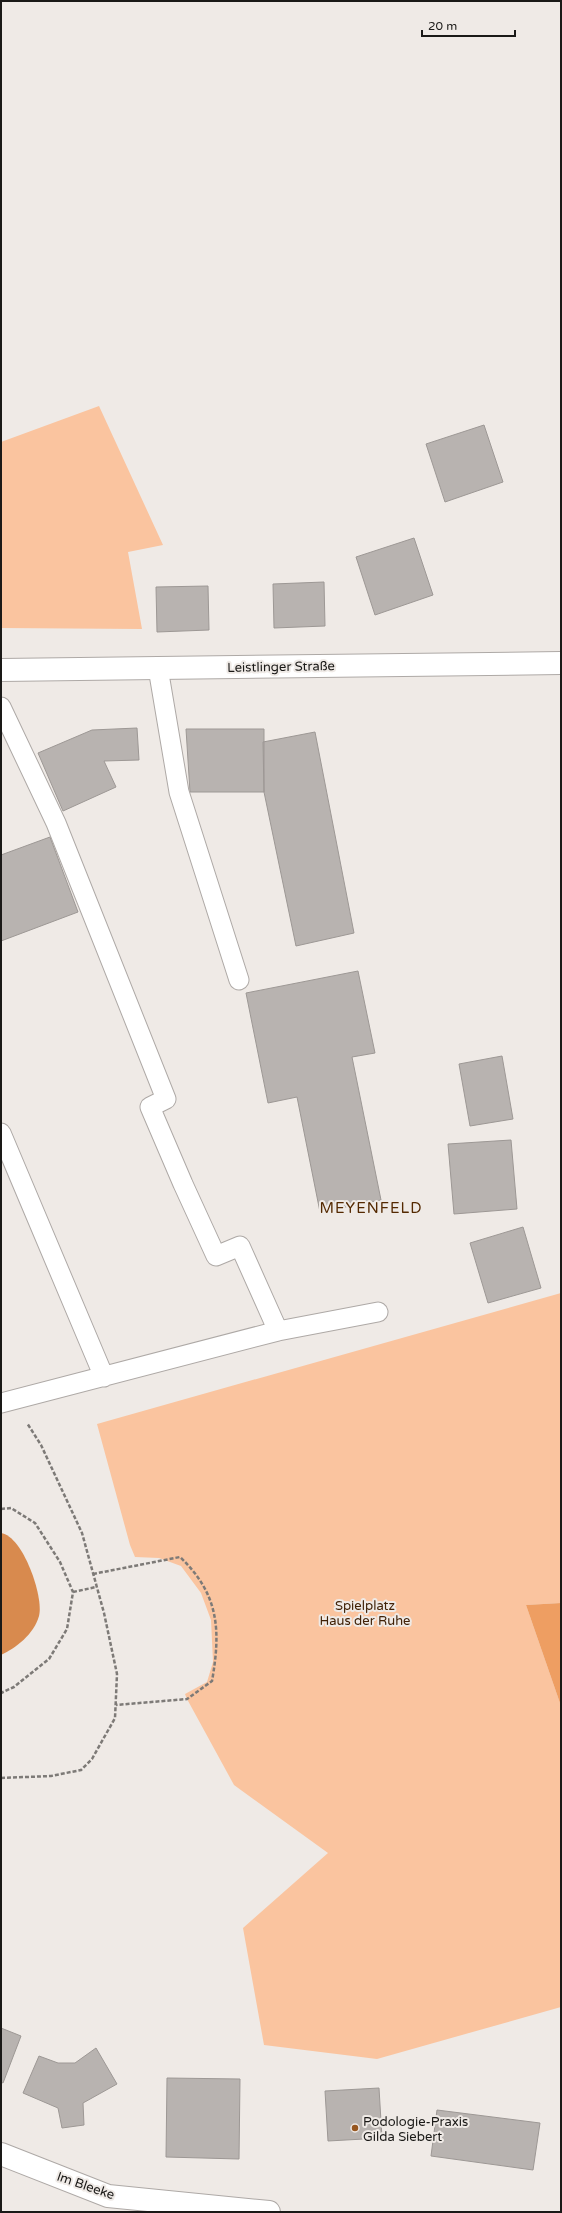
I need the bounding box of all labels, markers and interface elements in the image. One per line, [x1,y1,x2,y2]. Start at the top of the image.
scale bar [422,12,515,38]
text: 20 m [428,19,457,33]
street label: Leistlinger Straße [227,658,335,676]
district label: MEYENFELD [320,1199,422,1217]
park label: Spielplatz Haus der Ruhe [320,1598,410,1629]
place label: Podologie-Praxis Gilda Siebert [363,2114,468,2145]
marker: Podologie-Praxis Gilda Siebert [350,2123,360,2133]
street label: Im Bleeke [55,2169,117,2203]

